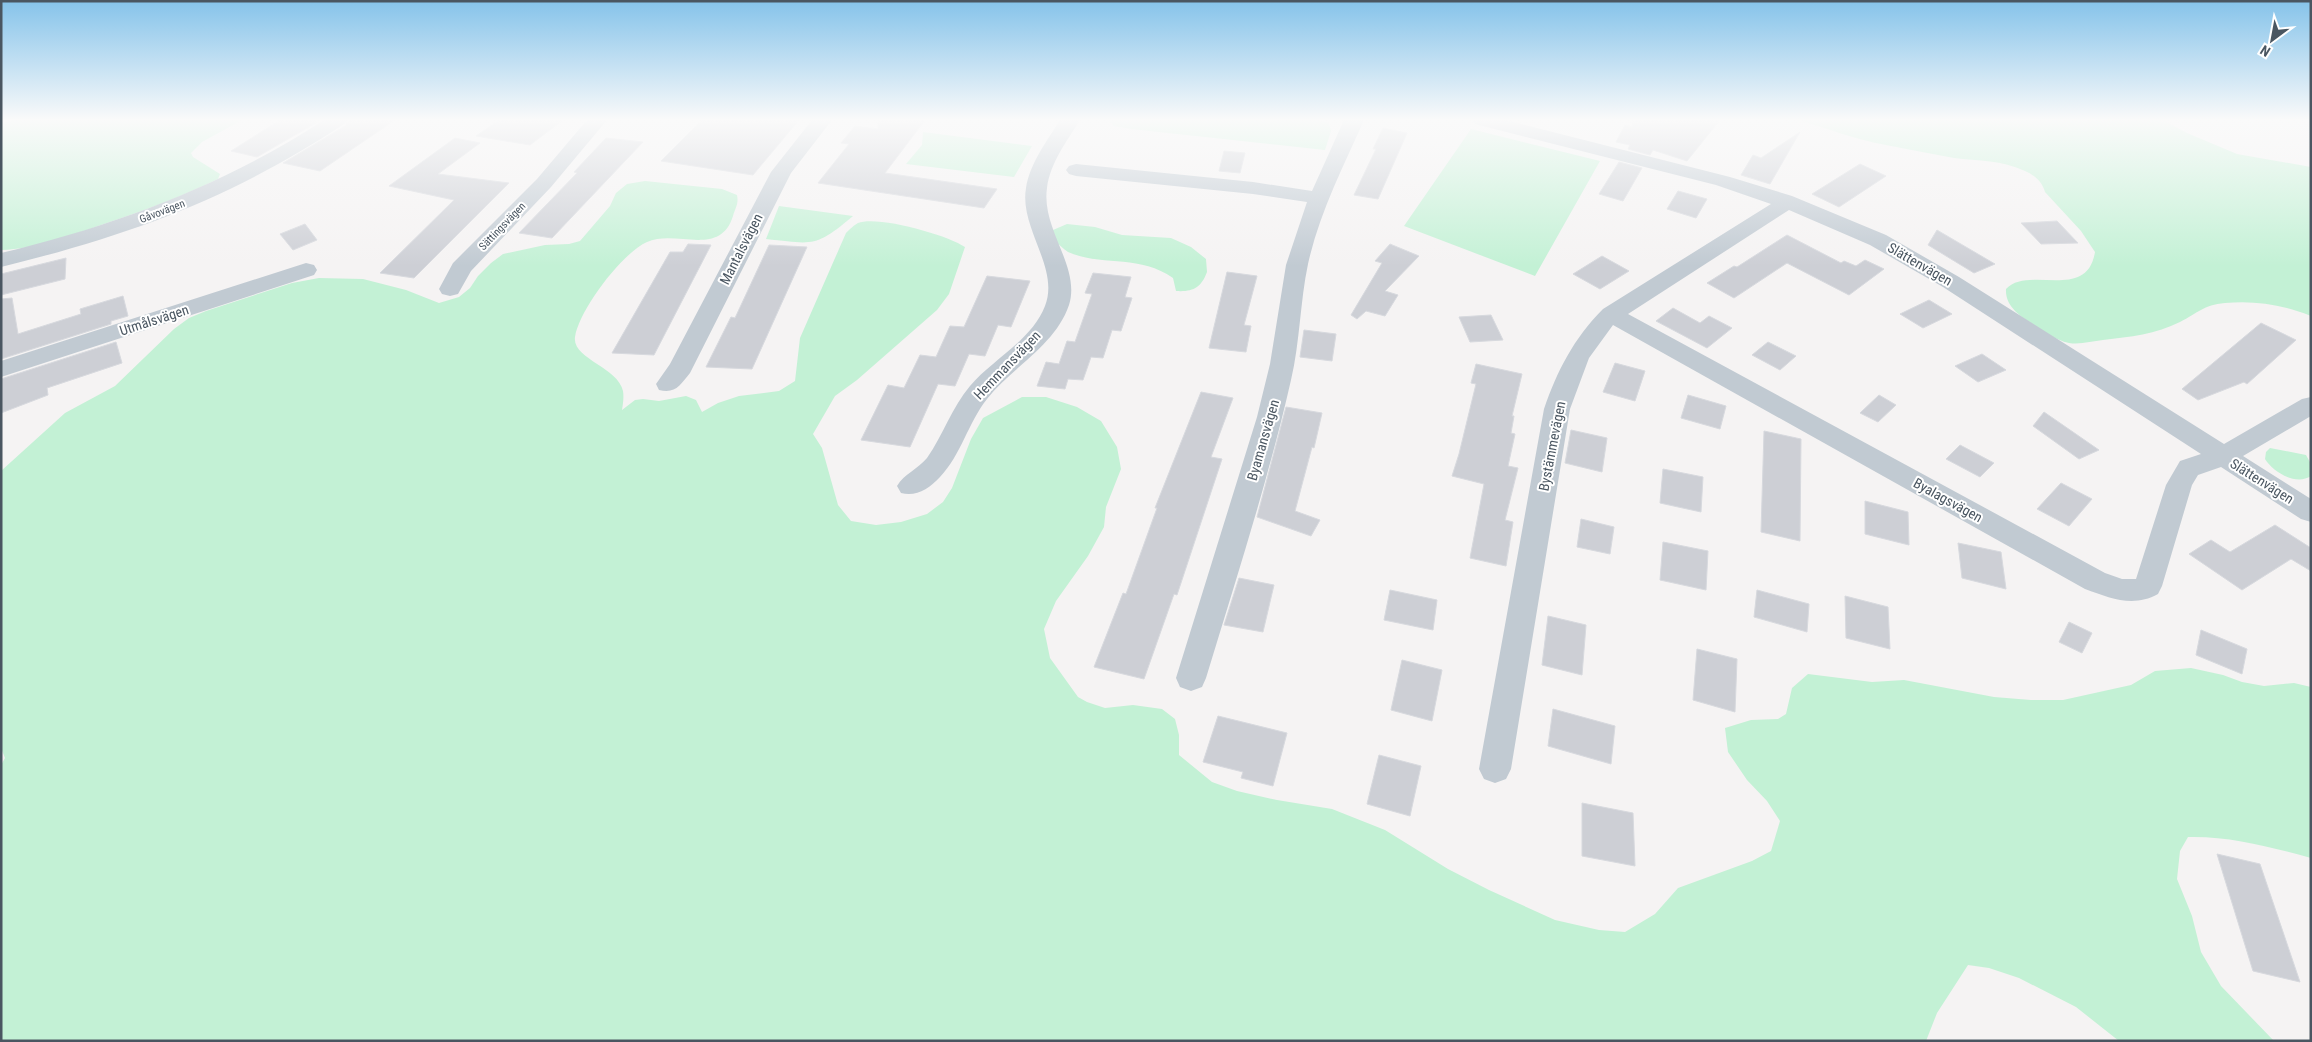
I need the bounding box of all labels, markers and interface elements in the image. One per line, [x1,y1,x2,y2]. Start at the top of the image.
north arrow [2247,15,2297,65]
text: N [2257,42,2273,60]
street label: Gåvovägen [138,197,187,226]
street label: Sättingsvägen [476,200,528,253]
street label: Mantalsvägen [716,211,766,287]
street label: Slättenvägen [1885,239,1955,289]
street label: Utmålsvägen [117,301,191,339]
street label: Hemmansvägen [970,327,1044,403]
street label: Byamansvägen [1244,398,1282,482]
street label: Bystämmevägen [1535,400,1569,492]
street label: Slättenvägen [2227,455,2297,507]
street label: Byalagsvägen [1911,475,1985,525]

